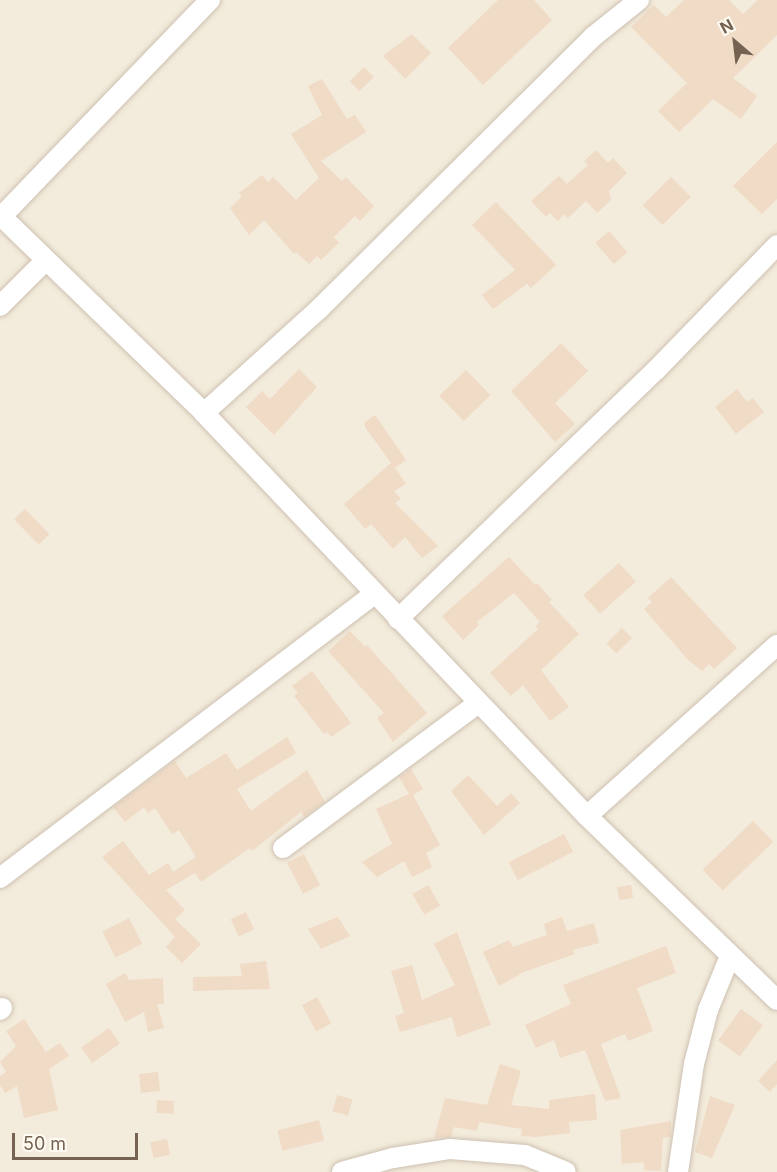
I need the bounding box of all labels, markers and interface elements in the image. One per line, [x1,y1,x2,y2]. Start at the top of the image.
north arrow [705,12,765,72]
text: N [716,14,737,38]
scale bar [15,1121,141,1159]
text: 50 m [23,1133,66,1154]

